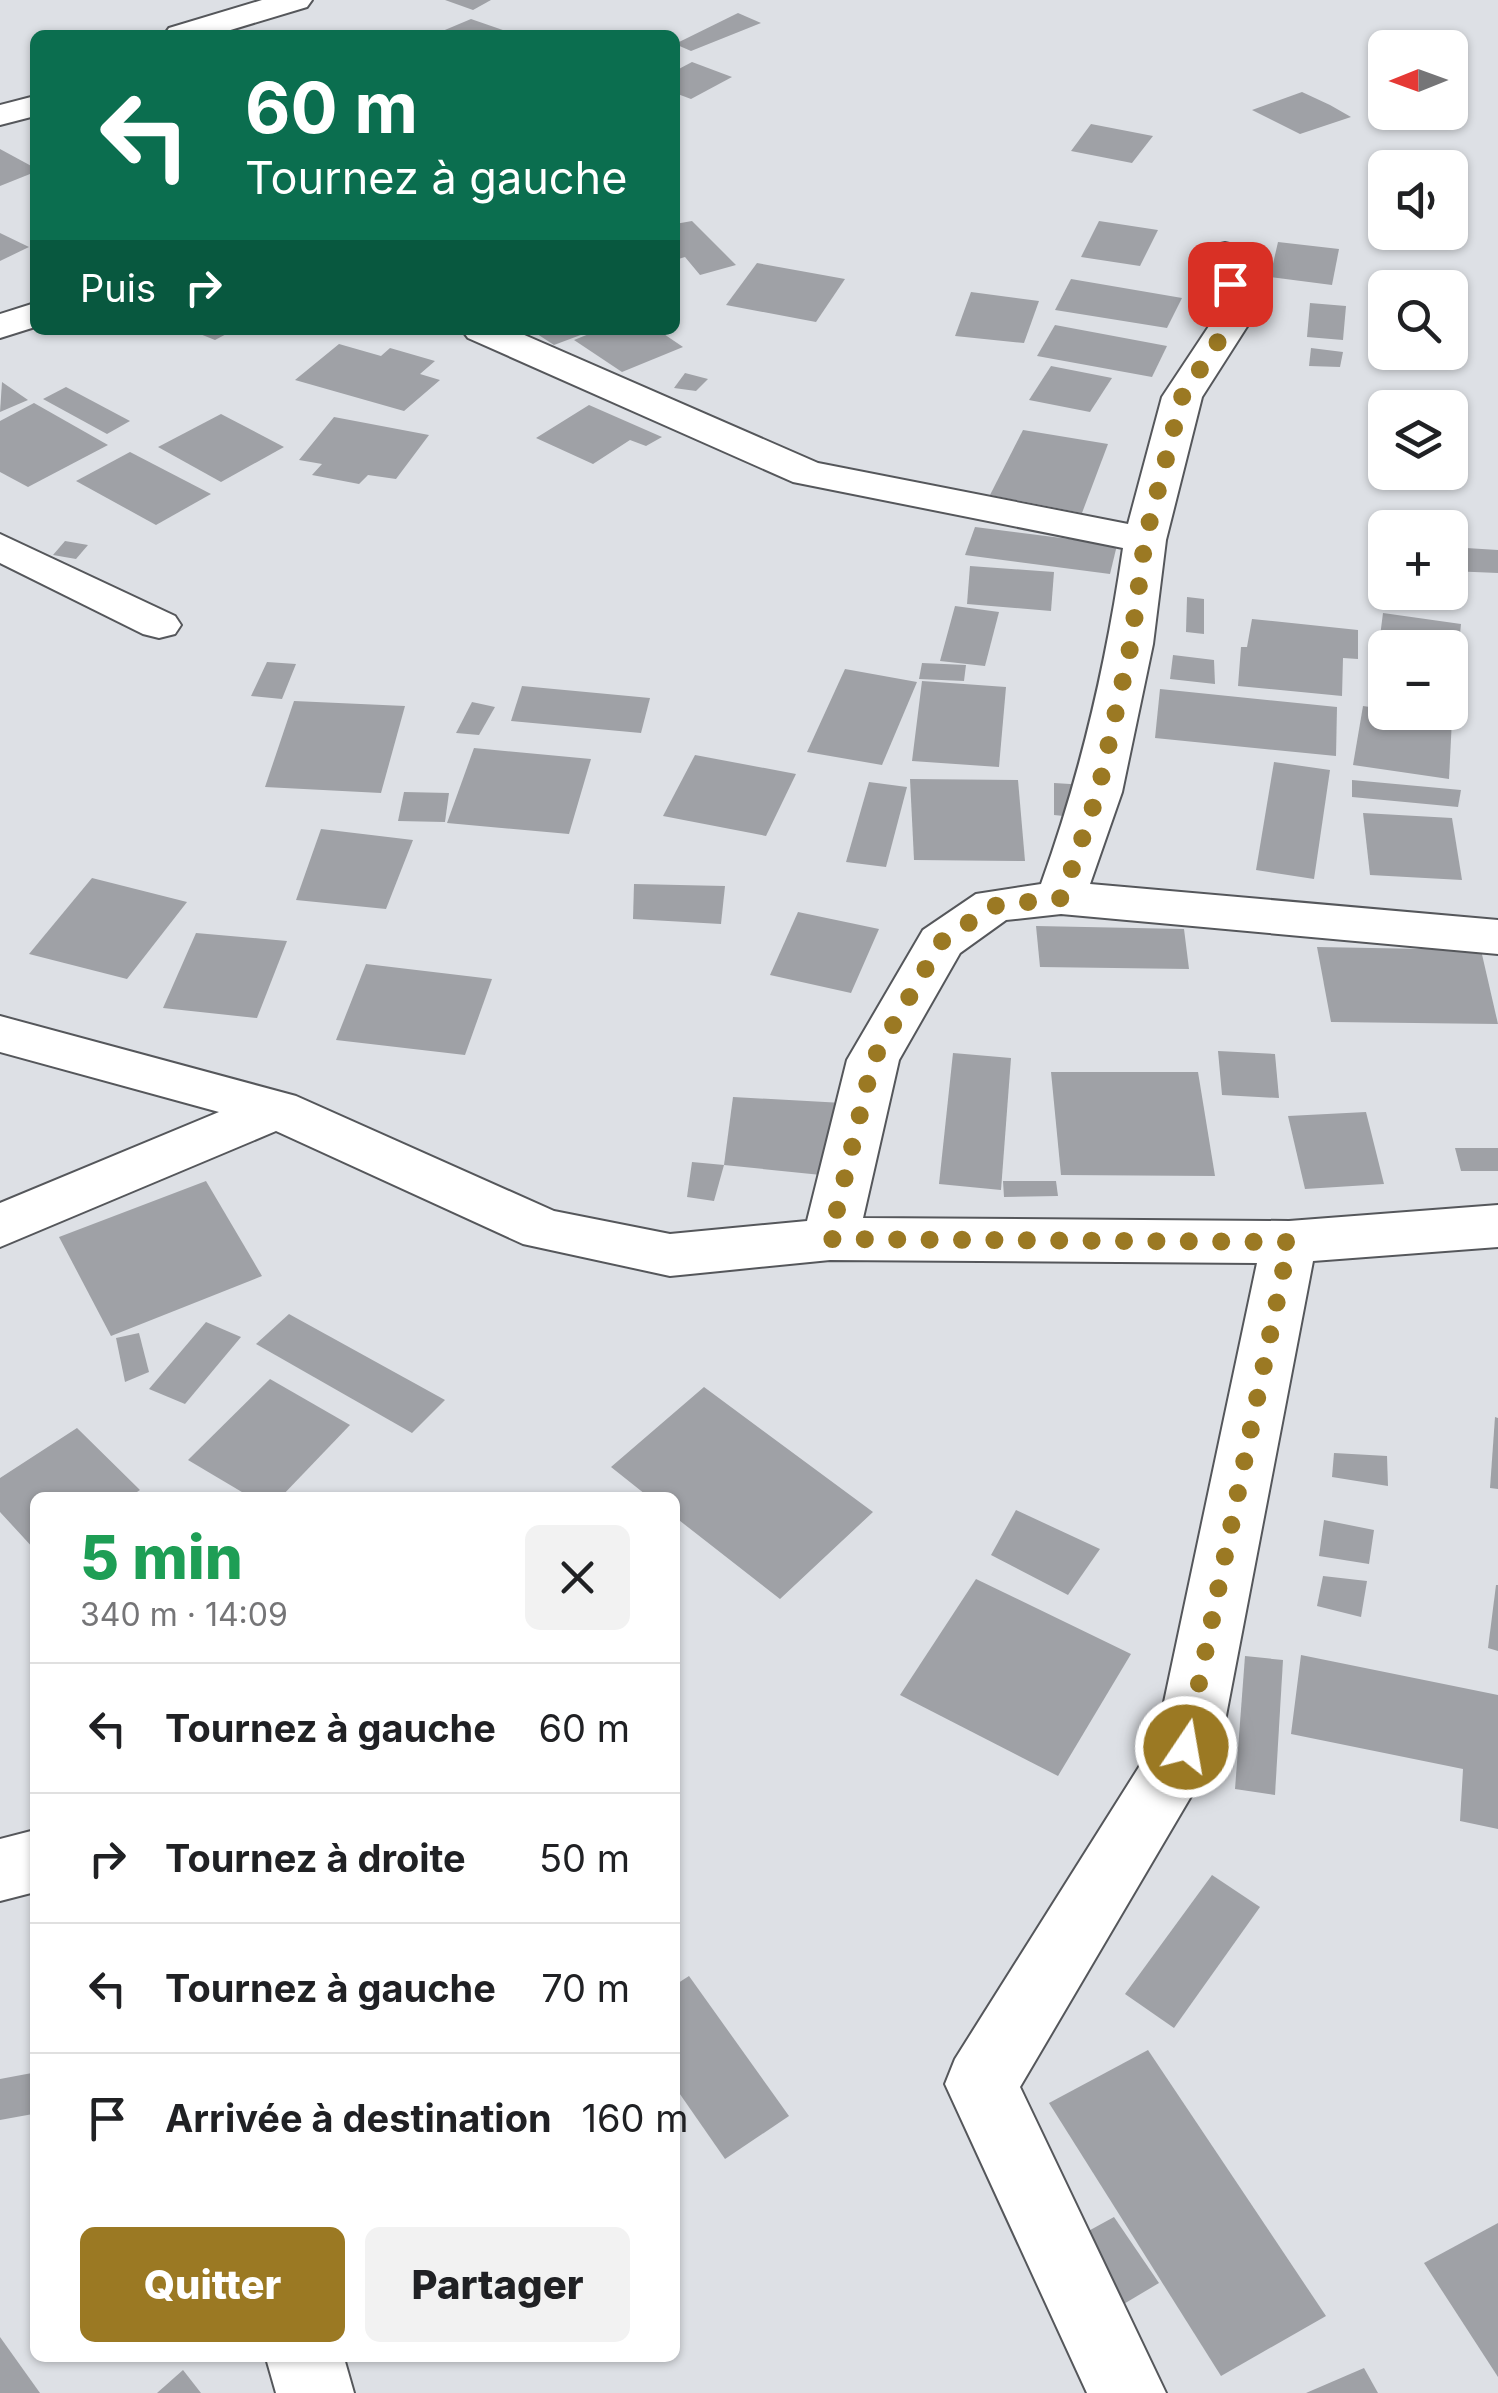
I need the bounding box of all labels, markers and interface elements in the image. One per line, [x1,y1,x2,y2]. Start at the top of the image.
north arrow [1368,30,1468,130]
map controls [1368,30,1468,730]
text: 60 m [245,65,418,150]
icon: left [80,70,210,200]
text: Tournez à gauche [245,150,627,205]
button: sound [1368,150,1468,250]
pin [1188,242,1273,327]
icon: arrive [1203,257,1258,312]
icon: right [176,260,231,315]
text: Puis [80,265,156,311]
button: search [1368,270,1468,370]
button: layers [1368,390,1468,490]
button: + [1368,510,1468,610]
button: − [1368,630,1468,730]
text: 5 min [80,1521,243,1593]
button: close [525,1525,630,1630]
text: 340 m · 14:09 [80,1595,288,1634]
position arrow [1134,1695,1238,1799]
icon: left [80,1701,135,1756]
text: Tournez à gauche [165,1705,496,1751]
text: 60 m [538,1705,630,1751]
icon: right [80,1831,135,1886]
text: Tournez à droite [165,1835,466,1881]
text: 50 m [539,1835,630,1881]
icon: left [80,1961,135,2016]
text: Tournez à gauche [165,1965,496,2011]
text: 70 m [541,1965,630,2011]
icon: arrive [80,2091,135,2146]
text: Arrivée à destination [165,2095,552,2141]
text: 160 m [582,2095,689,2141]
button: Quitter [80,2227,345,2342]
button: Partager [365,2227,630,2342]

